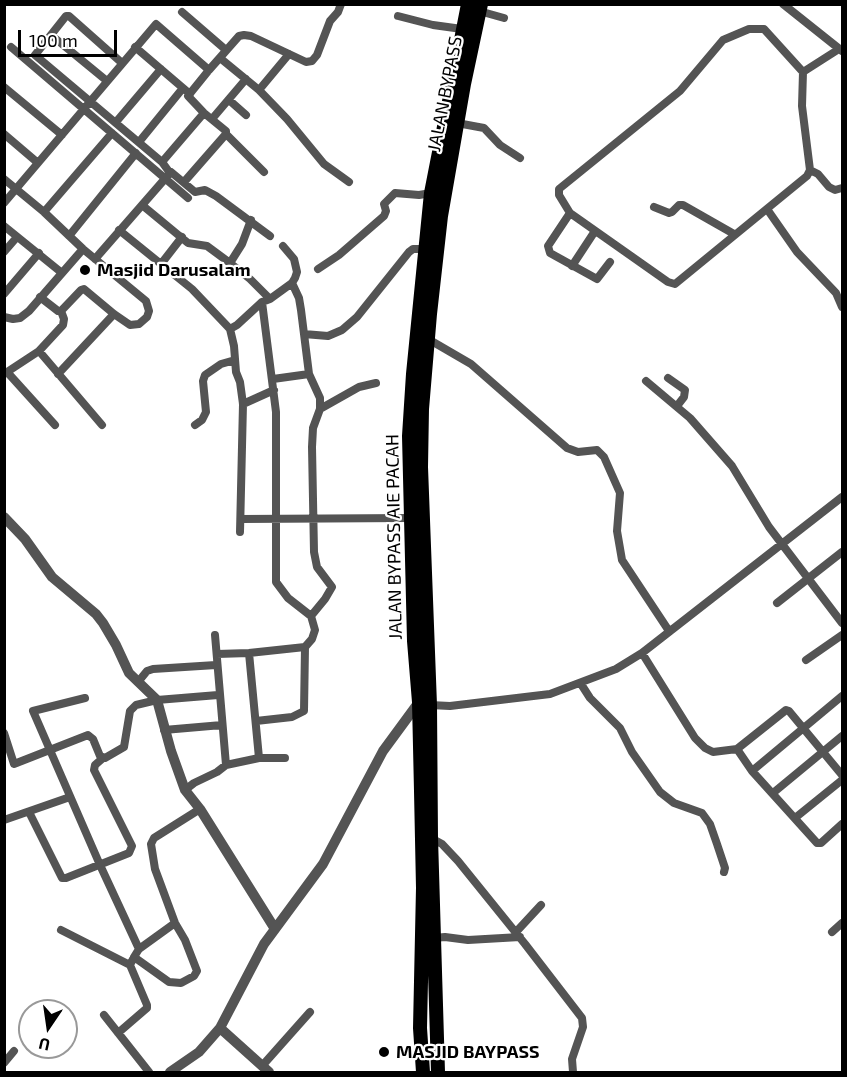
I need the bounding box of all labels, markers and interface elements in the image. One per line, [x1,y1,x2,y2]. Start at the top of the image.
scale bar [21,18,120,56]
text: 100 m [29,29,78,51]
street label: JALAN BYPASS [423,34,467,154]
place label: Masjid Darusalam [97,259,251,281]
marker: Masjid Darusalam [78,263,92,277]
street label: JALAN BYPASS AIE PACAH [381,434,407,640]
north arrow [18,999,78,1059]
text: U [37,1035,52,1056]
place label: MASJID BAYPASS [396,1041,540,1063]
marker: MASJID BAYPASS [377,1045,391,1059]

